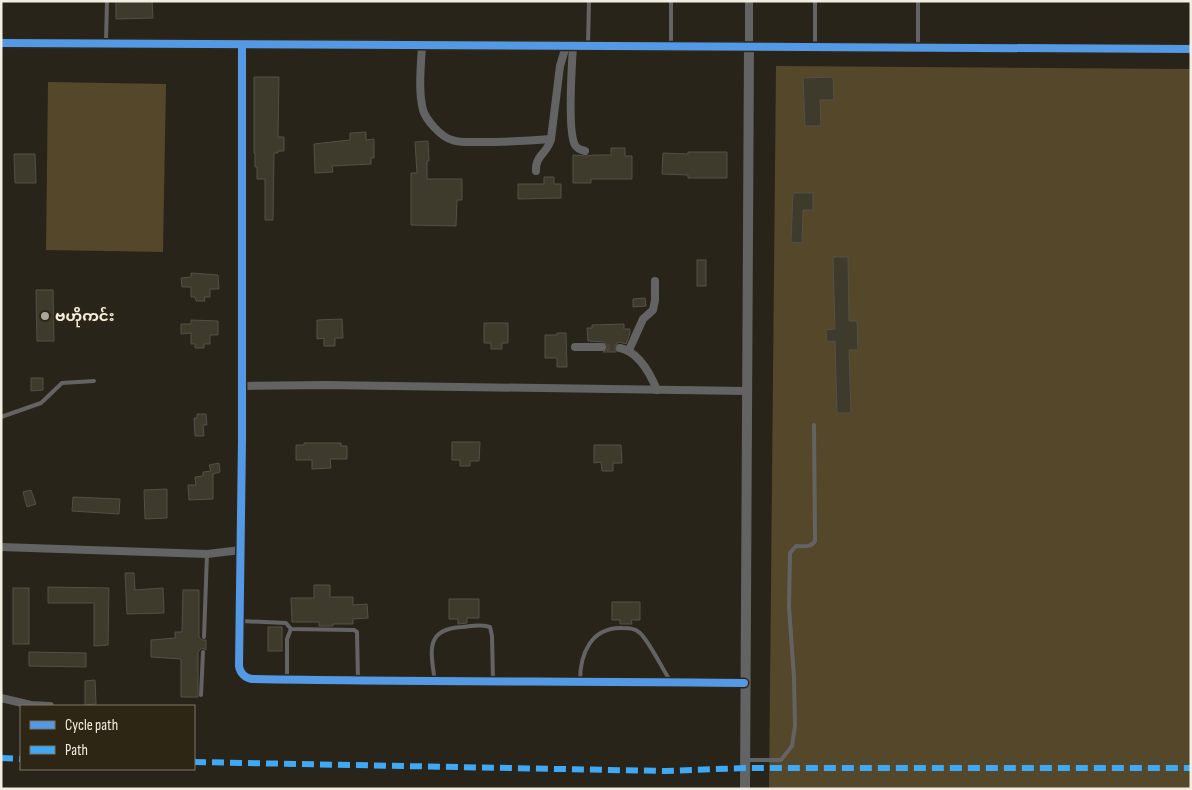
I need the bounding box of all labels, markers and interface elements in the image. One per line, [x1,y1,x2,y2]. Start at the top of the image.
place label: ဗဟိုကင်း [55,306,114,328]
marker: ဗဟိုကင်း [39,310,51,322]
legend [20,705,195,770]
text: Cycle path [65,716,118,735]
text: Path [65,741,88,760]

